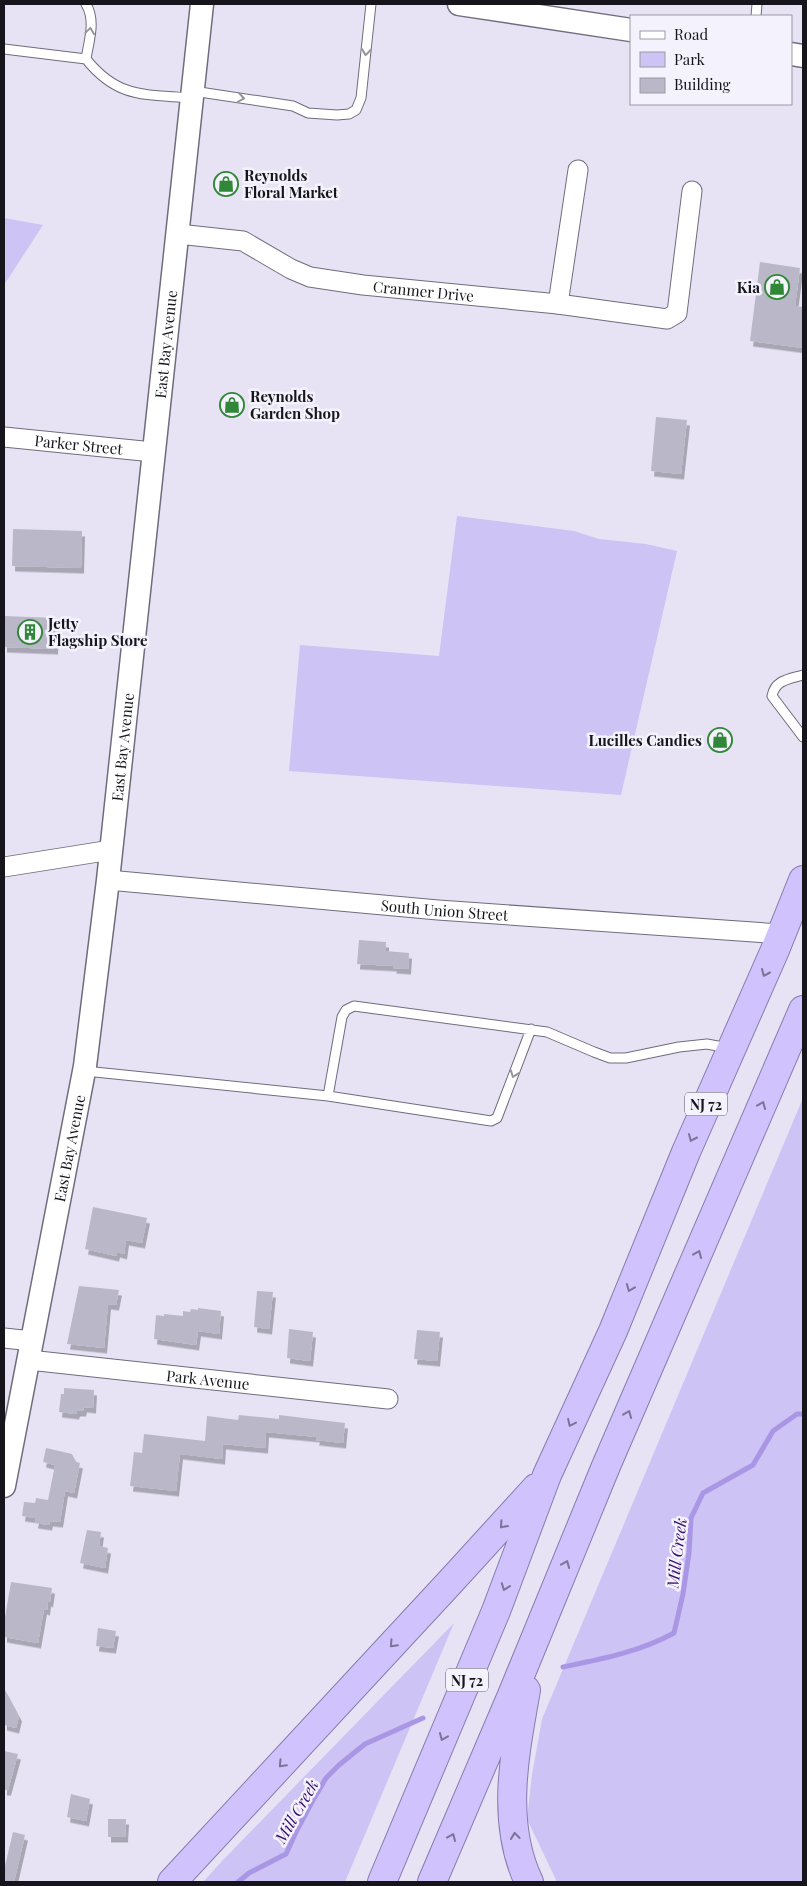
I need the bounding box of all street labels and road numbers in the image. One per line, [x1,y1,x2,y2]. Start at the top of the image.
street label: Cranmer Drive [372,276,475,306]
street label: East Bay Avenue [150,289,181,399]
street label: Parker Street [34,430,124,459]
street label: East Bay Avenue [107,692,138,802]
street label: South Union Street [380,895,510,925]
road number: NJ 72 [685,1092,727,1116]
street label: East Bay Avenue [49,1093,89,1204]
street label: Park Avenue [165,1365,250,1394]
road number: NJ 72 [446,1668,488,1692]

